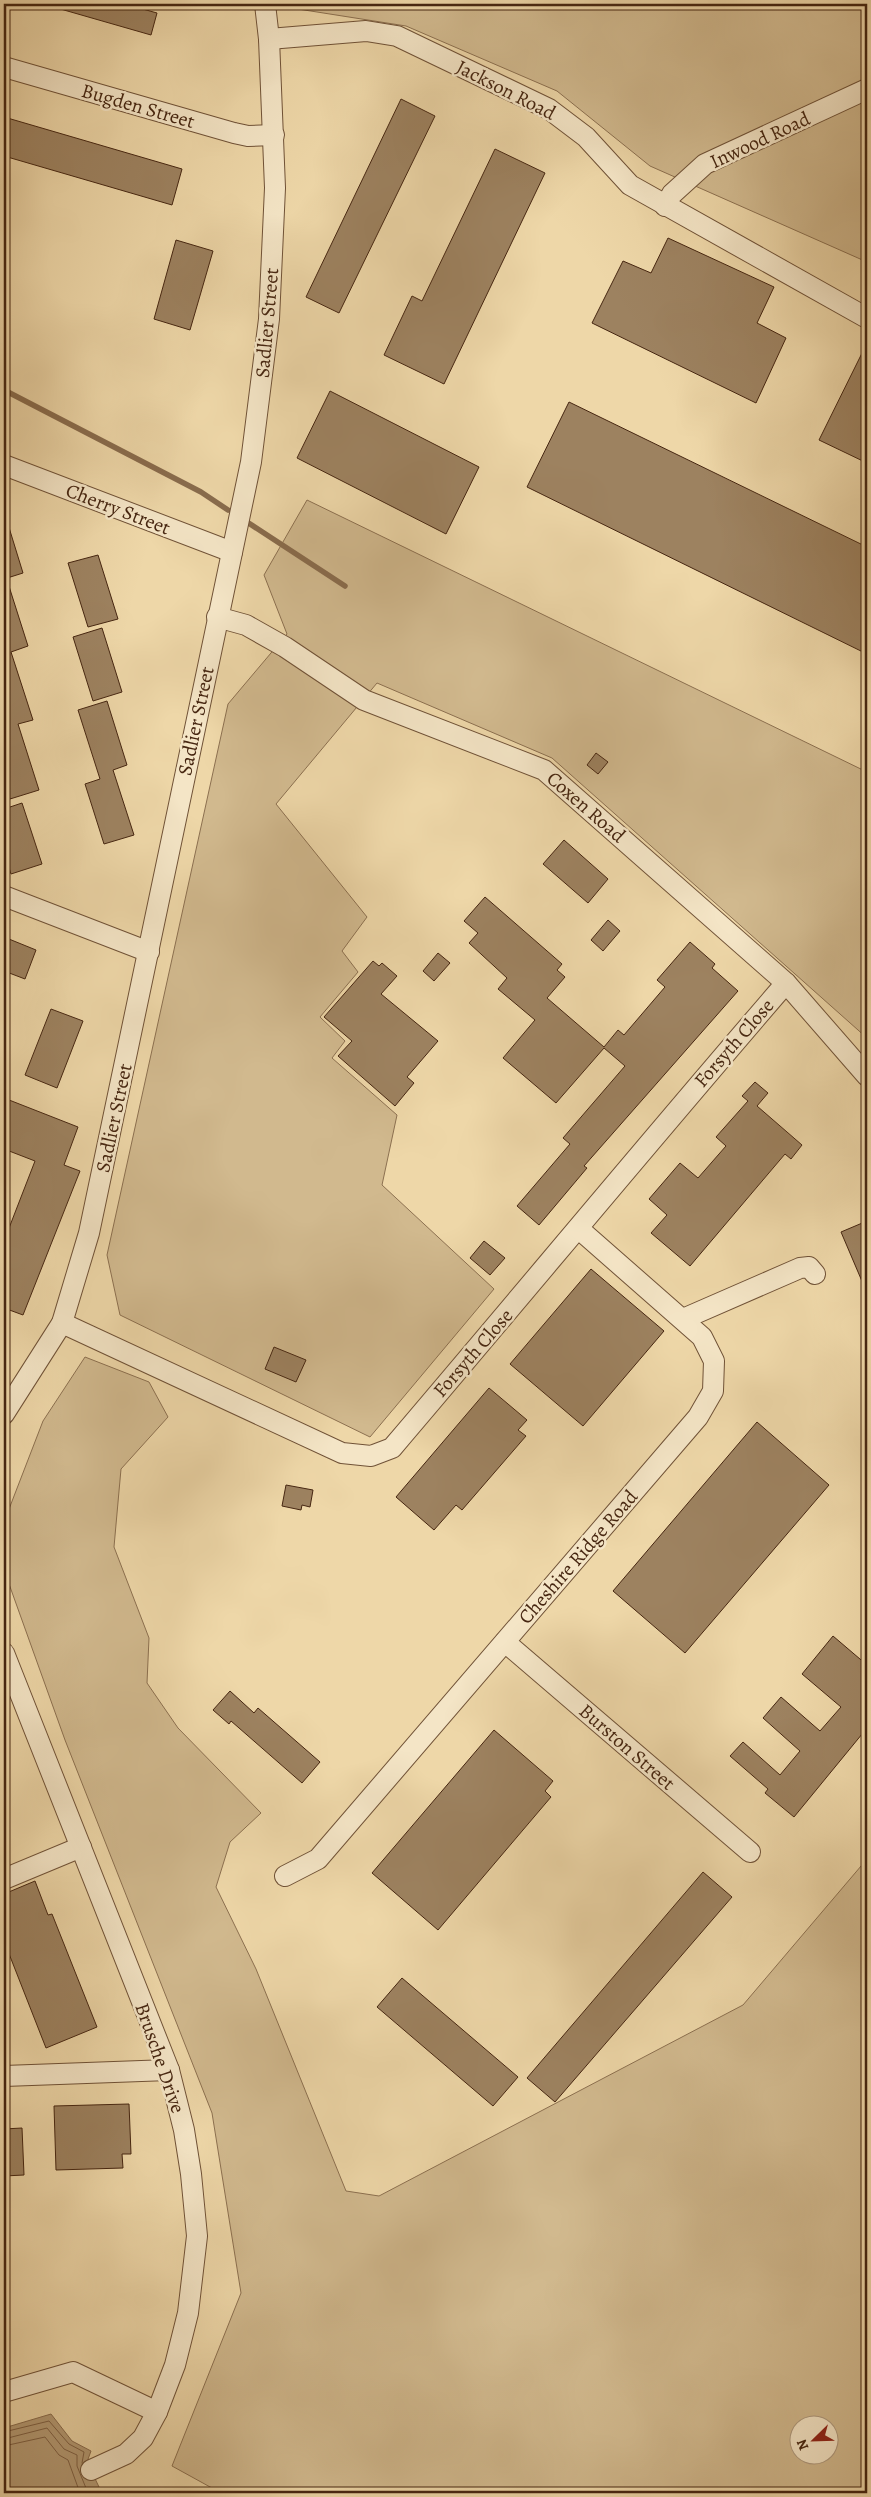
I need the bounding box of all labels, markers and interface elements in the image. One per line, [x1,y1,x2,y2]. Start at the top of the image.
street label: Jackson Road [452,53,561,127]
street label: Bugden Street [78,77,198,135]
street label: Inwood Road [706,105,815,175]
street label: Sadlier Street [249,266,285,379]
street label: Cherry Street [62,477,174,541]
street label: Sadlier Street [171,664,221,778]
street label: Coxen Road [541,765,631,849]
street label: Forsyth Close [688,993,780,1093]
street label: Sadlier Street [89,1061,139,1175]
street label: Forsyth Close [427,1303,519,1403]
street label: Cheshire Ridge Road [512,1484,644,1630]
street label: Burston Street [573,1698,681,1797]
street label: Brusche Drive [128,1999,192,2117]
north arrow [788,2414,838,2464]
text: N [792,2436,813,2453]

